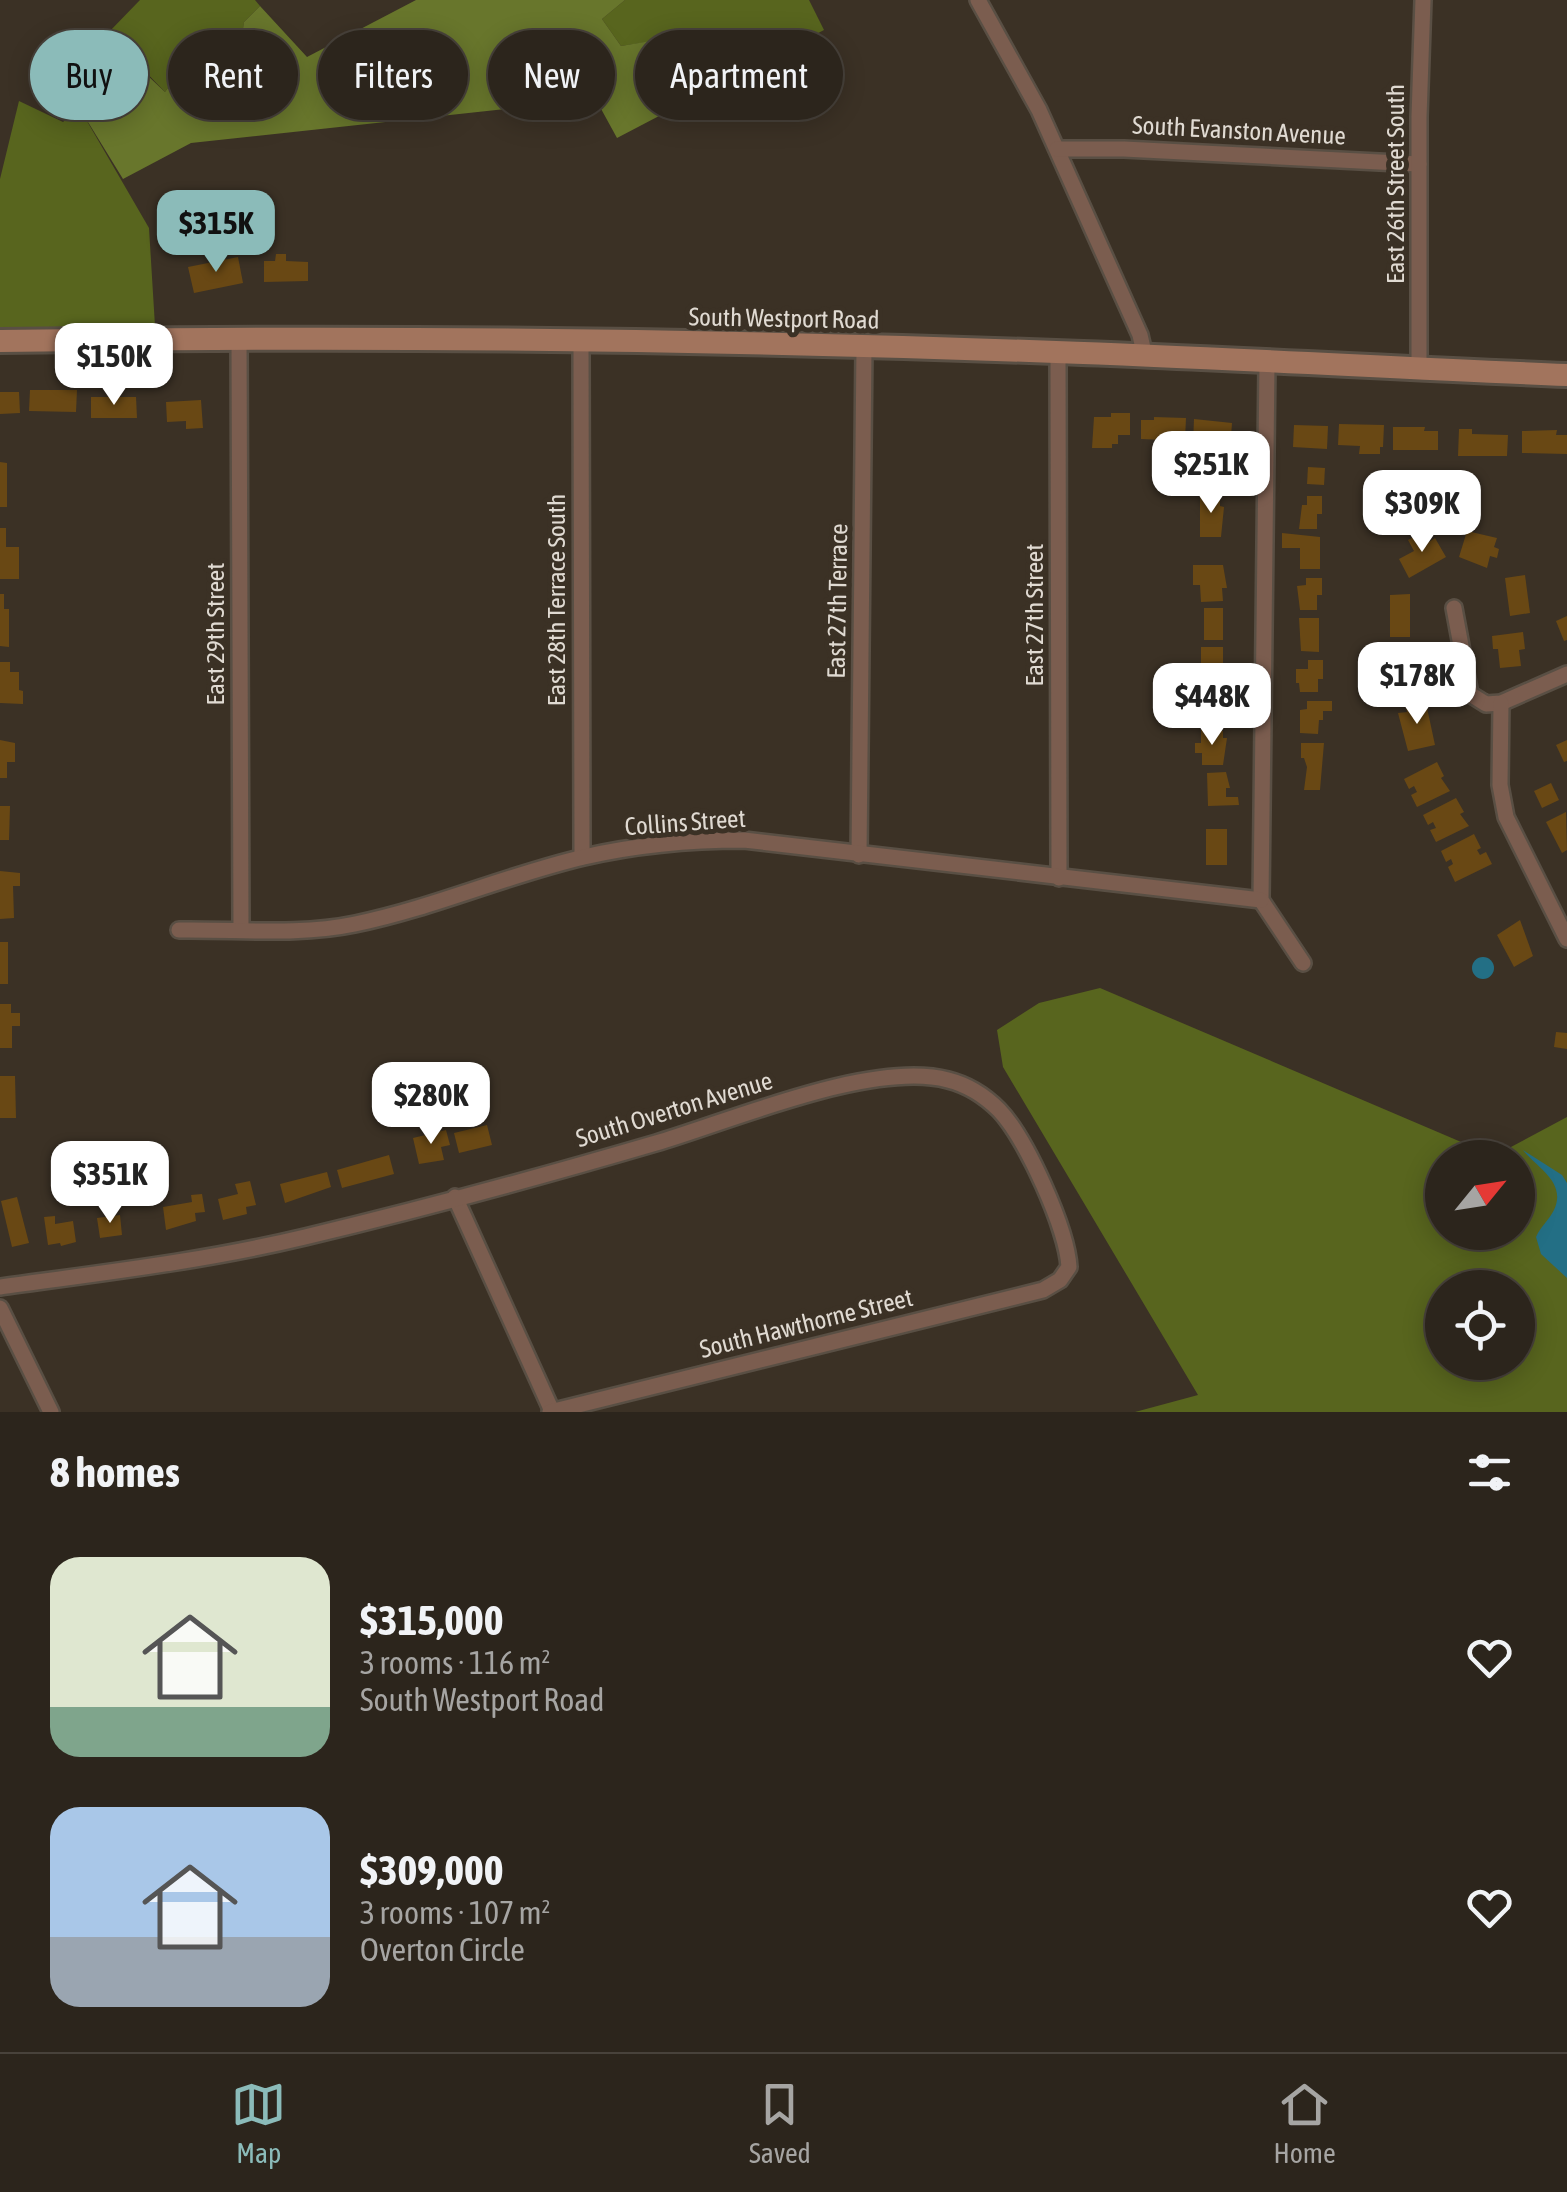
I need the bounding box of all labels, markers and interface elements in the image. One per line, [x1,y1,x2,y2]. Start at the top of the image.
chip: Buy [30,30,148,120]
chip: Rent [168,30,298,120]
chip: Filters [318,30,468,120]
chip: New [488,30,615,120]
chip: Apartment [635,30,843,120]
street label: East 26th Street South [1381,84,1409,284]
street label: South Evanston Avenue [1132,110,1346,150]
pin: $315K [146,190,286,275]
text: $315K [179,204,253,241]
street label: South Westport Road [688,302,880,334]
pin: $150K [44,323,184,408]
text: $150K [77,337,151,374]
pin: $251K [1141,431,1281,516]
text: $251K [1174,445,1248,482]
pin: $309K [1352,470,1492,555]
text: $309K [1385,484,1459,521]
street label: East 28th Terrace South [542,494,570,706]
street label: East 27th Terrace [822,523,852,679]
street label: East 27th Street [1020,544,1048,686]
street label: East 29th Street [201,563,229,705]
pin: $178K [1347,642,1487,727]
text: $178K [1380,656,1454,693]
pin: $448K [1142,663,1282,748]
text: $448K [1175,677,1249,714]
street label: Collins Street [624,804,746,840]
pin: $280K [361,1062,501,1147]
street label: South Overton Avenue [573,1066,775,1152]
text: $280K [394,1076,468,1113]
north arrow [1425,1140,1535,1250]
map controls [1425,1140,1535,1380]
pin: $351K [40,1141,180,1226]
text: $351K [73,1155,147,1192]
button: locate [1425,1270,1535,1380]
street label: South Hawthorne Street [697,1283,915,1363]
icon: filters [1462,1445,1517,1500]
text: 8 homes [50,1448,180,1496]
text: $315,000 [360,1596,504,1644]
icon: home [130,1597,250,1717]
icon: heart [1462,1630,1517,1685]
text: 3 rooms · 116 m² [360,1644,550,1681]
text: South Westport Road [360,1681,604,1718]
text: $309,000 [360,1846,504,1894]
icon: home [130,1847,250,1967]
icon: heart [1462,1880,1517,1935]
text: 3 rooms · 107 m² [360,1894,550,1931]
text: Overton Circle [360,1931,525,1968]
tab: Map [231,2077,286,2169]
tab: Saved [749,2077,811,2169]
tab: Home [1273,2077,1336,2169]

